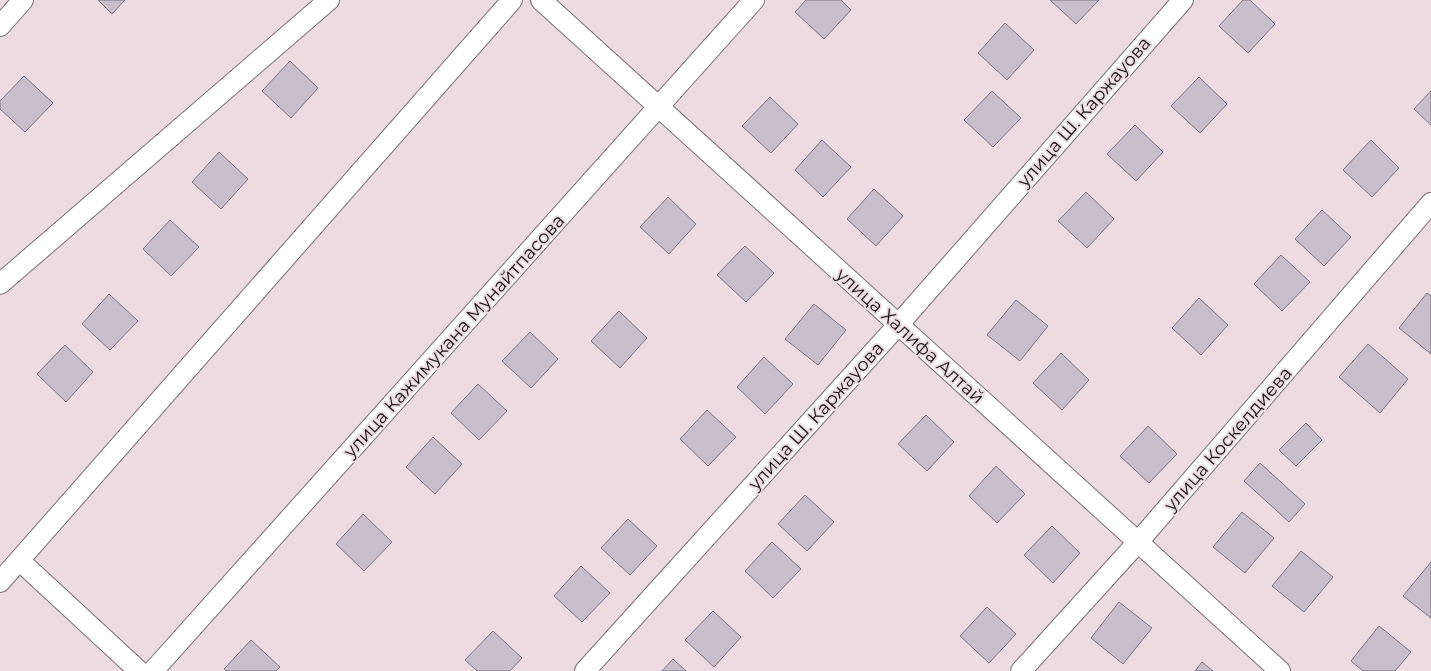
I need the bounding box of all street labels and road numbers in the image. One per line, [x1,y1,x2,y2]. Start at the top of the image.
street label: улица Ш. Каржауова [1012,32,1155,192]
street label: улица Кажимукана Мунайтпасова [338,210,569,463]
street label: улица Халифа Алтай [831,263,989,408]
street label: улица Ш. Каржауова [743,337,888,495]
street label: улица Коскелдиева [1159,362,1297,516]

